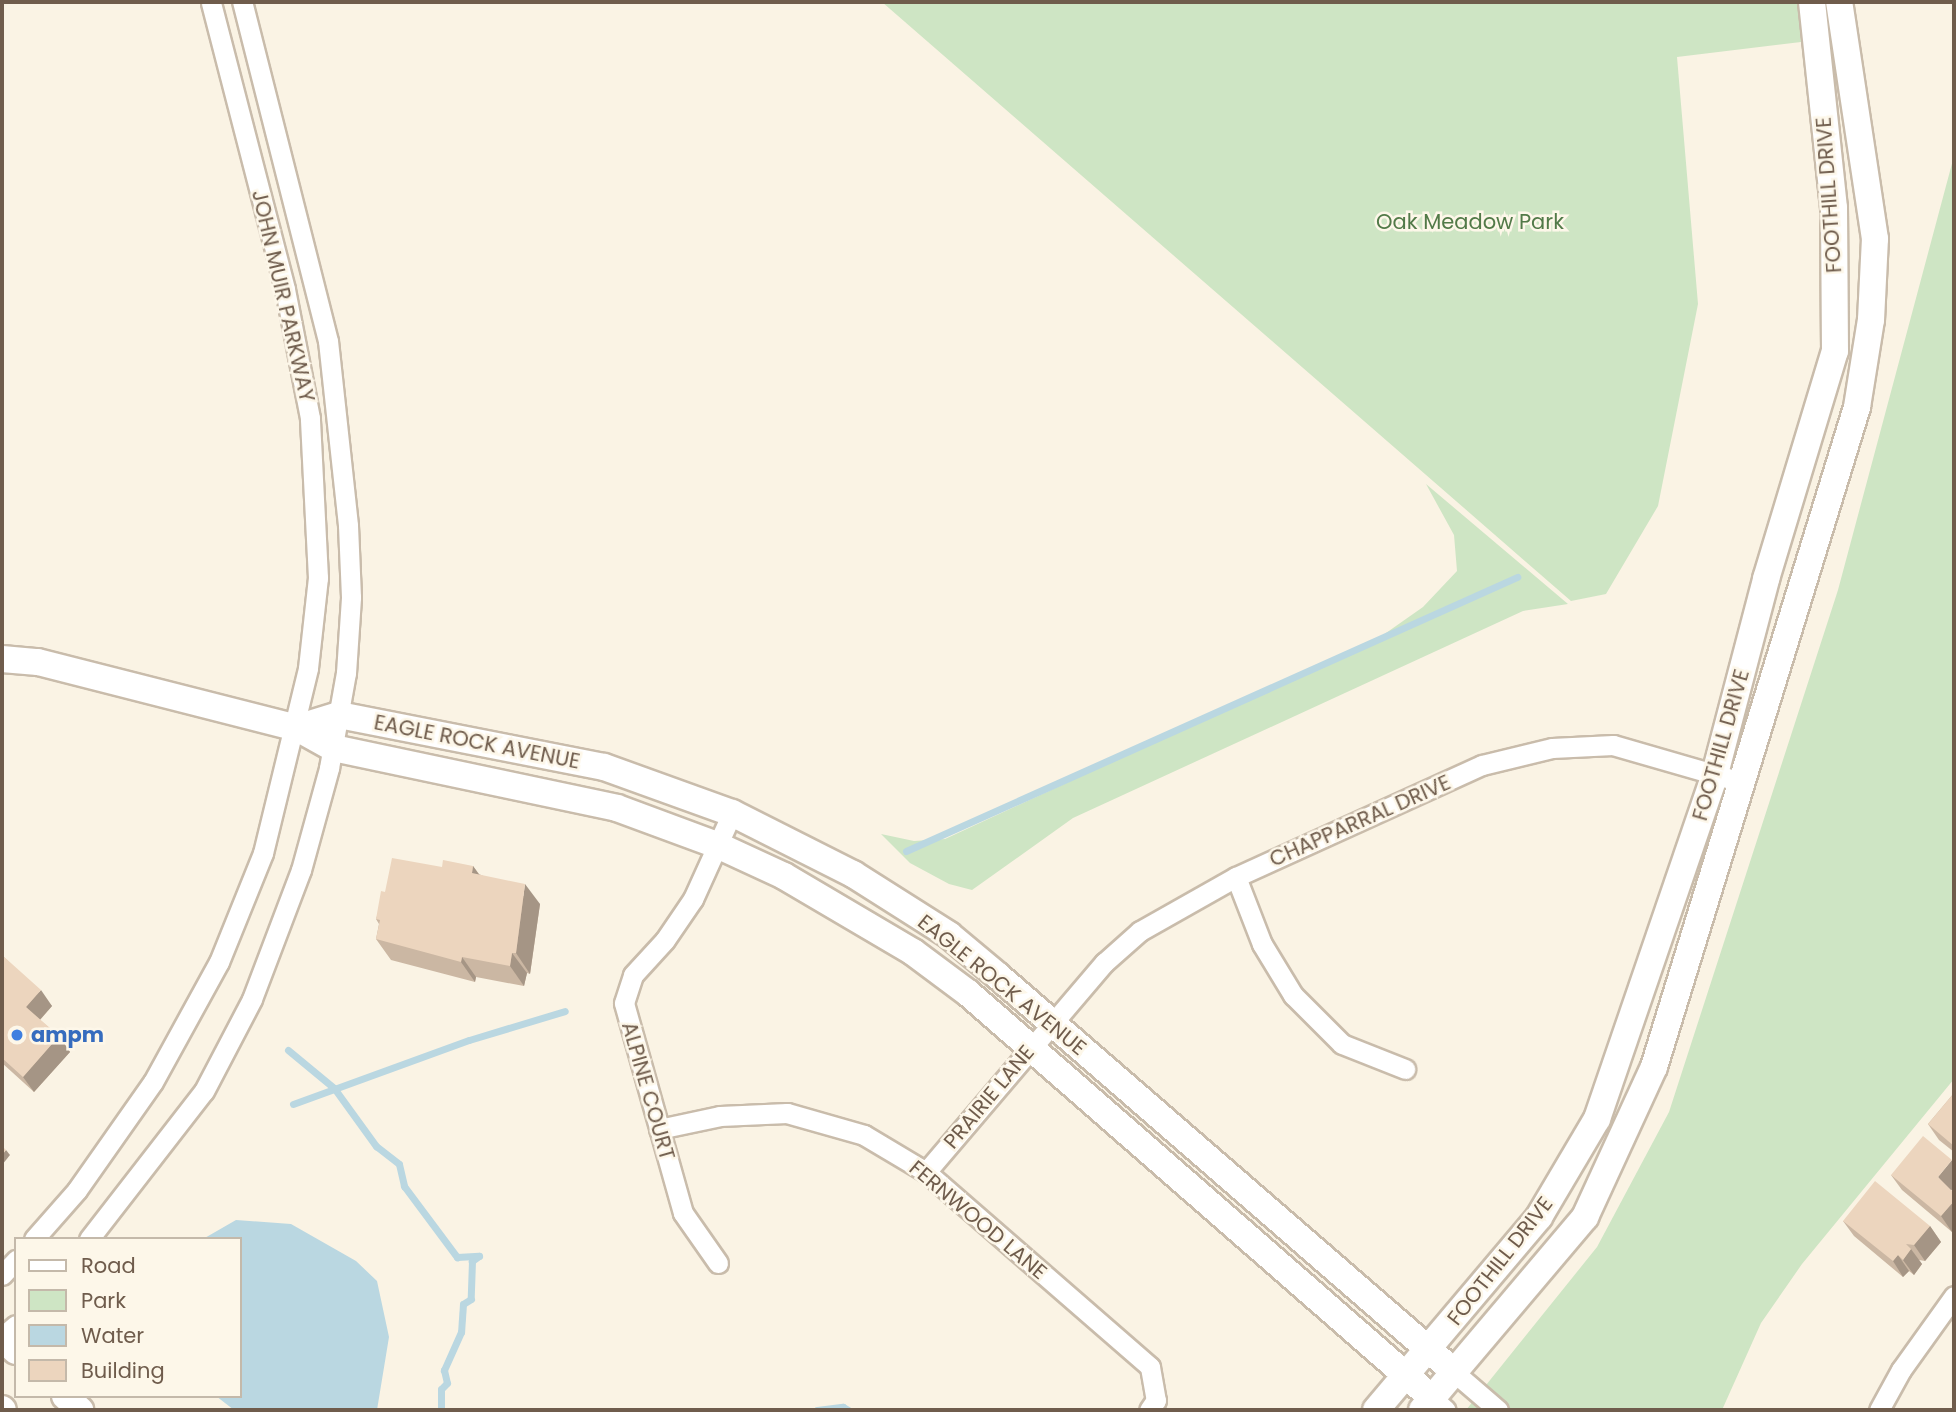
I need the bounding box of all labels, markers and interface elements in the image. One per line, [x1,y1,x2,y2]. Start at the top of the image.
street label: FOOTHILL DRIVE [1811,116,1847,274]
street label: JOHN MUIR PARKWAY [246,187,320,405]
park label: Oak Meadow Park [1376,209,1564,235]
street label: FOOTHILL DRIVE [1687,666,1755,824]
street label: EAGLE ROCK AVENUE [372,710,582,774]
street label: CHAPPARRAL DRIVE [1266,770,1454,872]
street label: EAGLE ROCK AVENUE [913,909,1091,1061]
street label: ALPINE COURT [616,1019,680,1163]
place label: ampm [31,1022,104,1048]
marker: ampm [9,1027,25,1043]
street label: PRAIRIE LANE [938,1040,1040,1154]
street label: FERNWOOD LANE [904,1155,1052,1285]
street label: FOOTHILL DRIVE [1442,1192,1558,1330]
legend [14,1237,242,1398]
text: Road [81,1251,136,1280]
text: Park [81,1286,126,1315]
text: Water [81,1321,144,1350]
text: Building [81,1356,165,1385]

